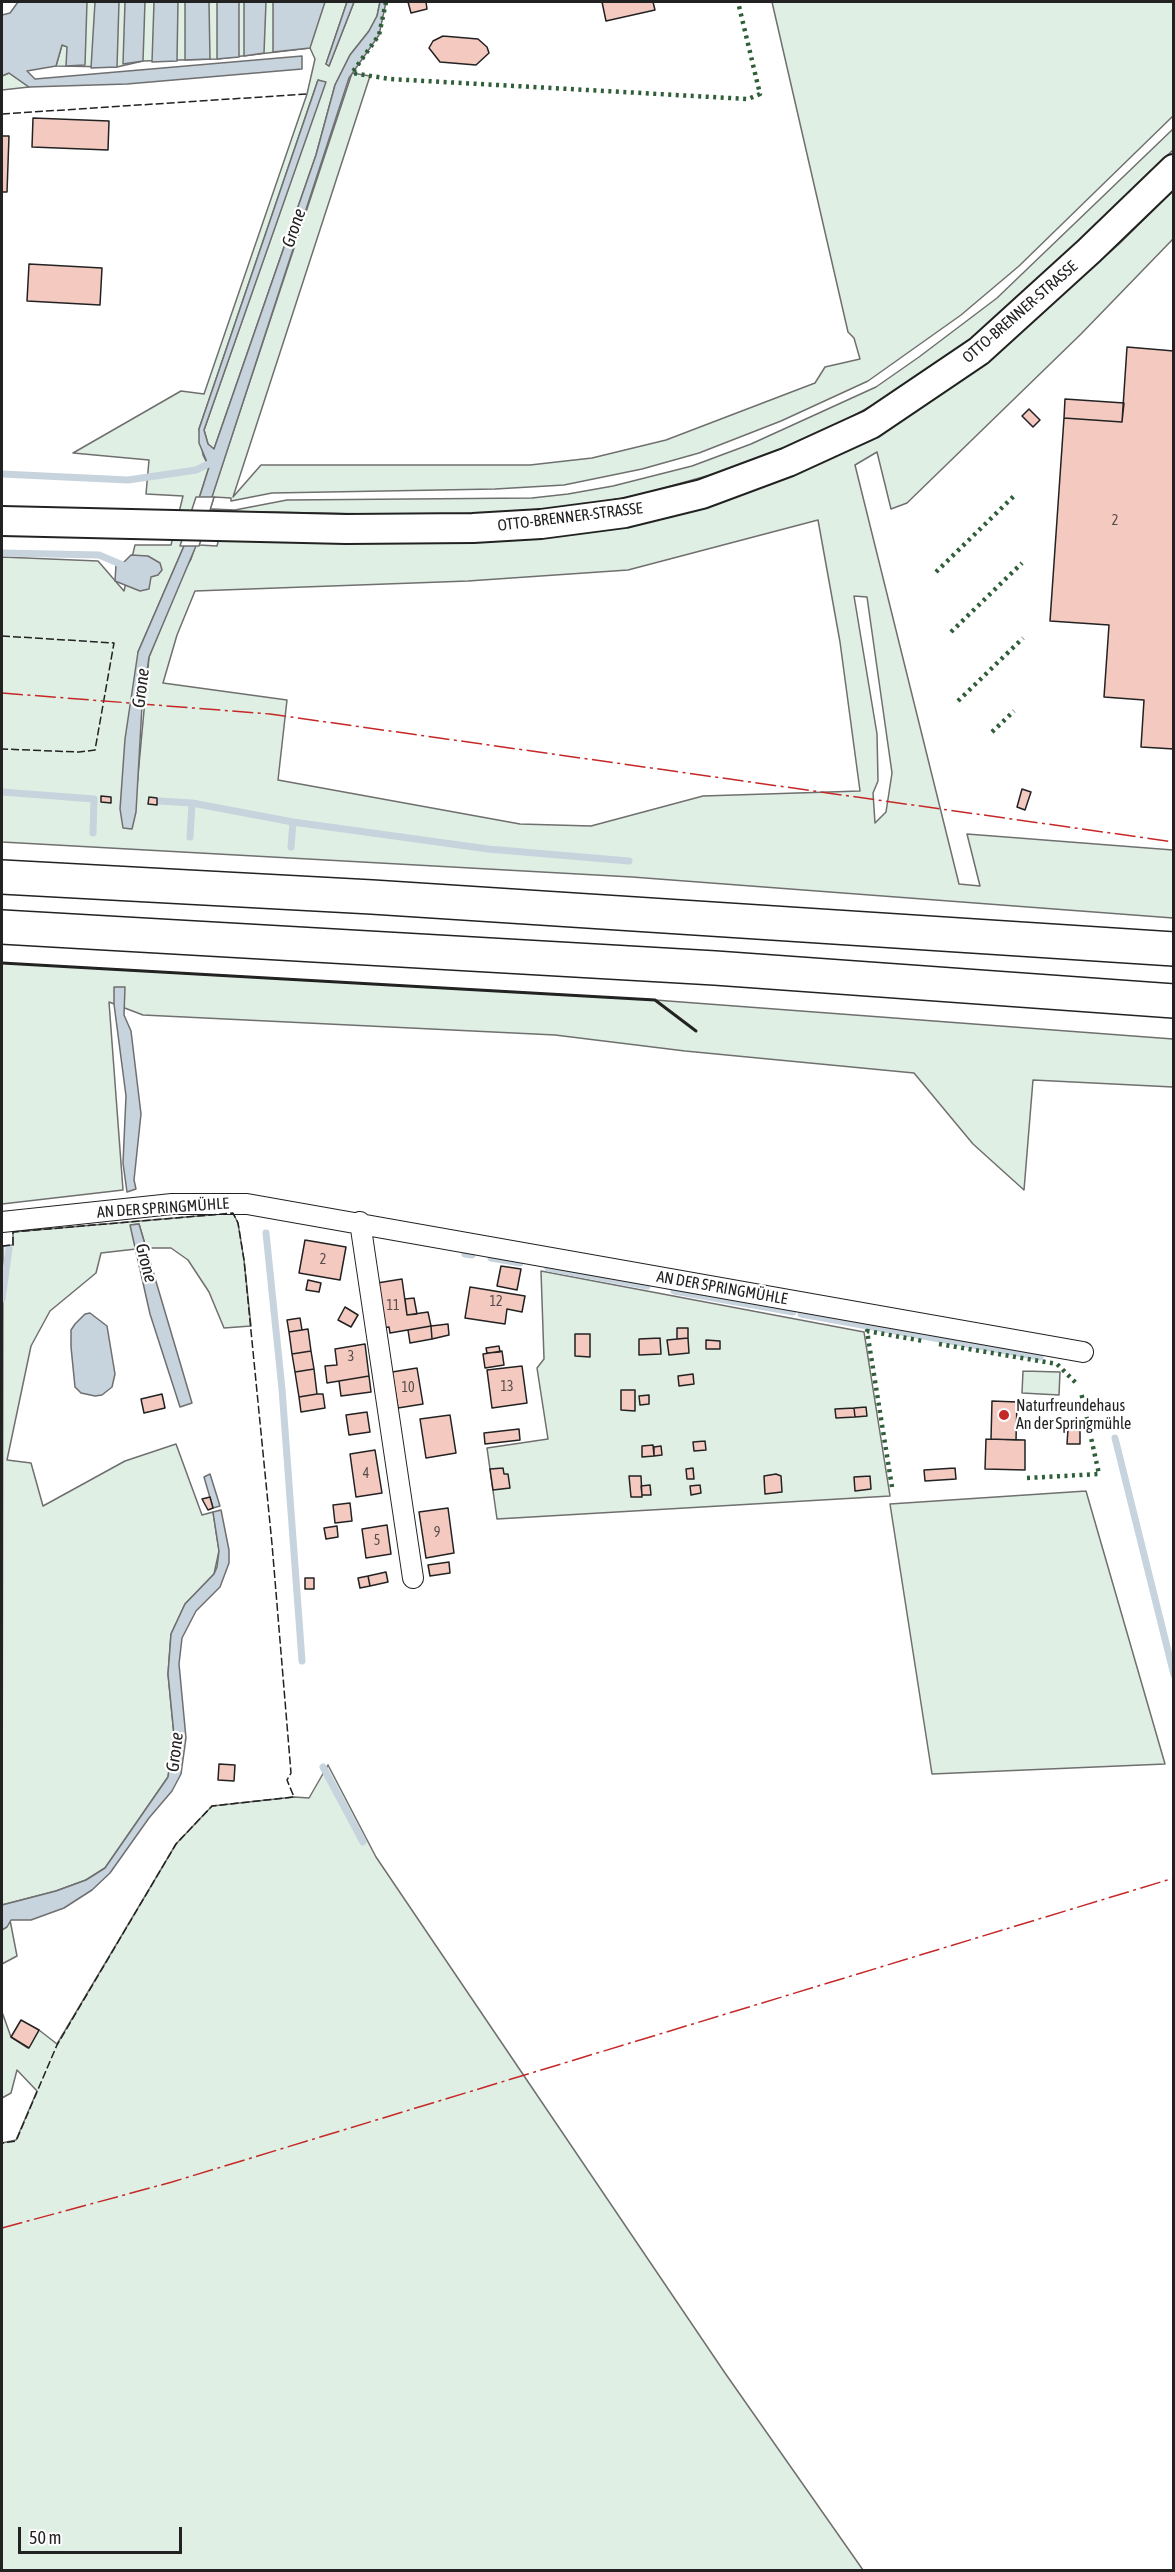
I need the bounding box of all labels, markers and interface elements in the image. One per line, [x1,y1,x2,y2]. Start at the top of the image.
water label: Grone [277,206,311,250]
street label: OTTO-BRENNER-STRASSE [959,257,1081,367]
street label: OTTO-BRENNER-STRASSE [496,499,644,535]
house number: 2 [1112,513,1118,529]
water label: Grone [128,667,154,709]
street label: AN DER SPRINGMÜHLE [96,1194,230,1222]
water label: Grone [130,1241,162,1285]
house number: 2 [320,1252,326,1268]
street label: AN DER SPRINGMÜHLE [655,1267,789,1309]
house number: 12 [489,1294,503,1310]
house number: 11 [386,1298,400,1314]
house number: 3 [348,1349,354,1365]
house number: 13 [500,1379,514,1395]
house number: 10 [401,1380,415,1396]
place label: Naturfreundehaus An der Springmühle [1016,1396,1131,1434]
marker: Naturfreundehaus An der Springmühle [997,1408,1011,1422]
house number: 4 [363,1466,369,1482]
house number: 9 [434,1525,440,1541]
house number: 5 [374,1533,380,1549]
water label: Grone [162,1731,188,1773]
scale bar [21,2515,184,2553]
text: 50 m [29,2527,61,2548]

